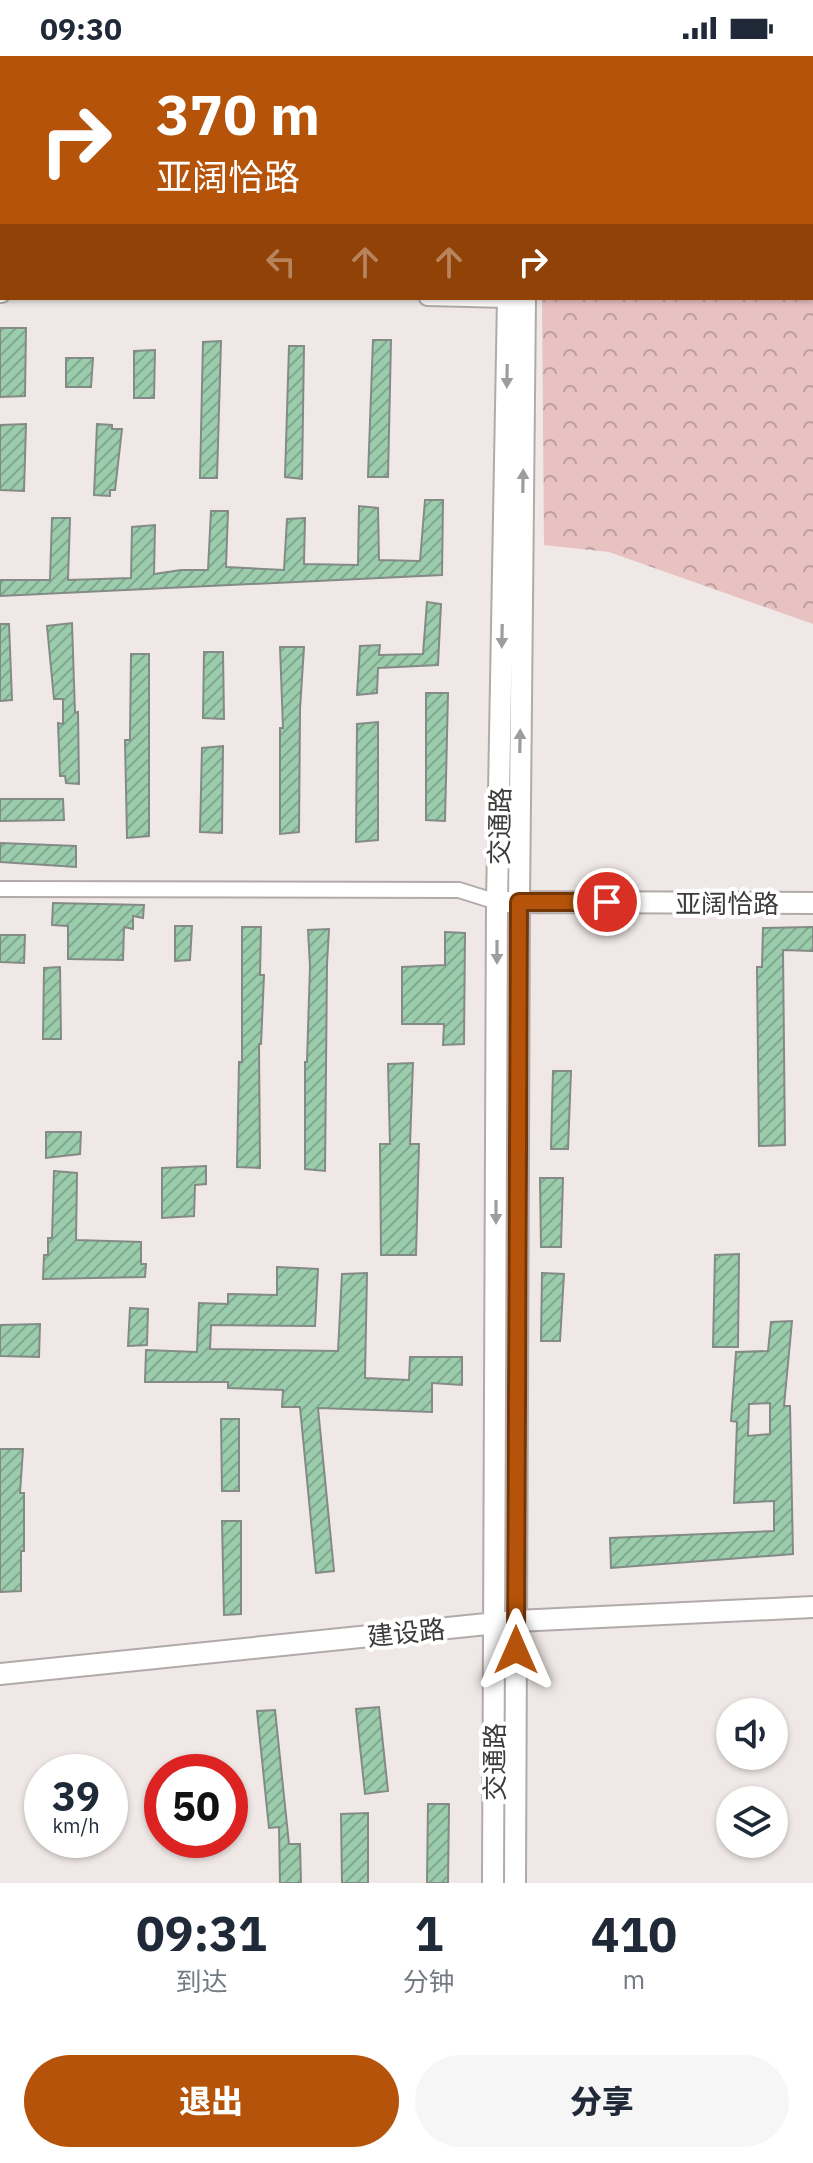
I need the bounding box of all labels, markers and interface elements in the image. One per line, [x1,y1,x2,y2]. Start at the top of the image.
text: 09:30 [40,9,122,48]
text: 370 m [156,78,320,150]
icon: right [24,88,128,192]
text: 亚阔恰路 [156,153,300,200]
icon: left [259,240,303,284]
icon: ahead [343,240,387,284]
icon: ahead [427,240,471,284]
icon: right [511,240,555,284]
one-way arrow [501,364,513,389]
one-way arrow [517,468,529,493]
one-way arrow [496,624,508,649]
one-way arrow [514,728,526,753]
street label: 交通路 [481,787,517,865]
pin [573,868,641,936]
icon: arrive [585,880,629,924]
street label: 亚阔恰路 [675,886,779,920]
one-way arrow [491,940,503,965]
one-way arrow [490,1200,502,1225]
position arrow [474,1608,558,1692]
street label: 建设路 [365,1611,447,1653]
map controls [716,1698,788,1858]
button: sound [716,1698,788,1770]
street label: 交通路 [477,1723,511,1801]
speed limit sign: 50 [144,1754,248,1858]
text: 39 [52,1770,100,1822]
button: layers [716,1786,788,1858]
text: km/h [52,1812,100,1839]
text: 09:31 [136,1902,267,1964]
text: 1 [414,1902,443,1964]
text: 410 [591,1903,677,1965]
text: m [623,1962,645,1996]
text: 到达 [175,1964,227,1998]
text: 分钟 [403,1964,455,1998]
button: 退出 [24,2055,399,2147]
button: 分享 [415,2055,789,2147]

